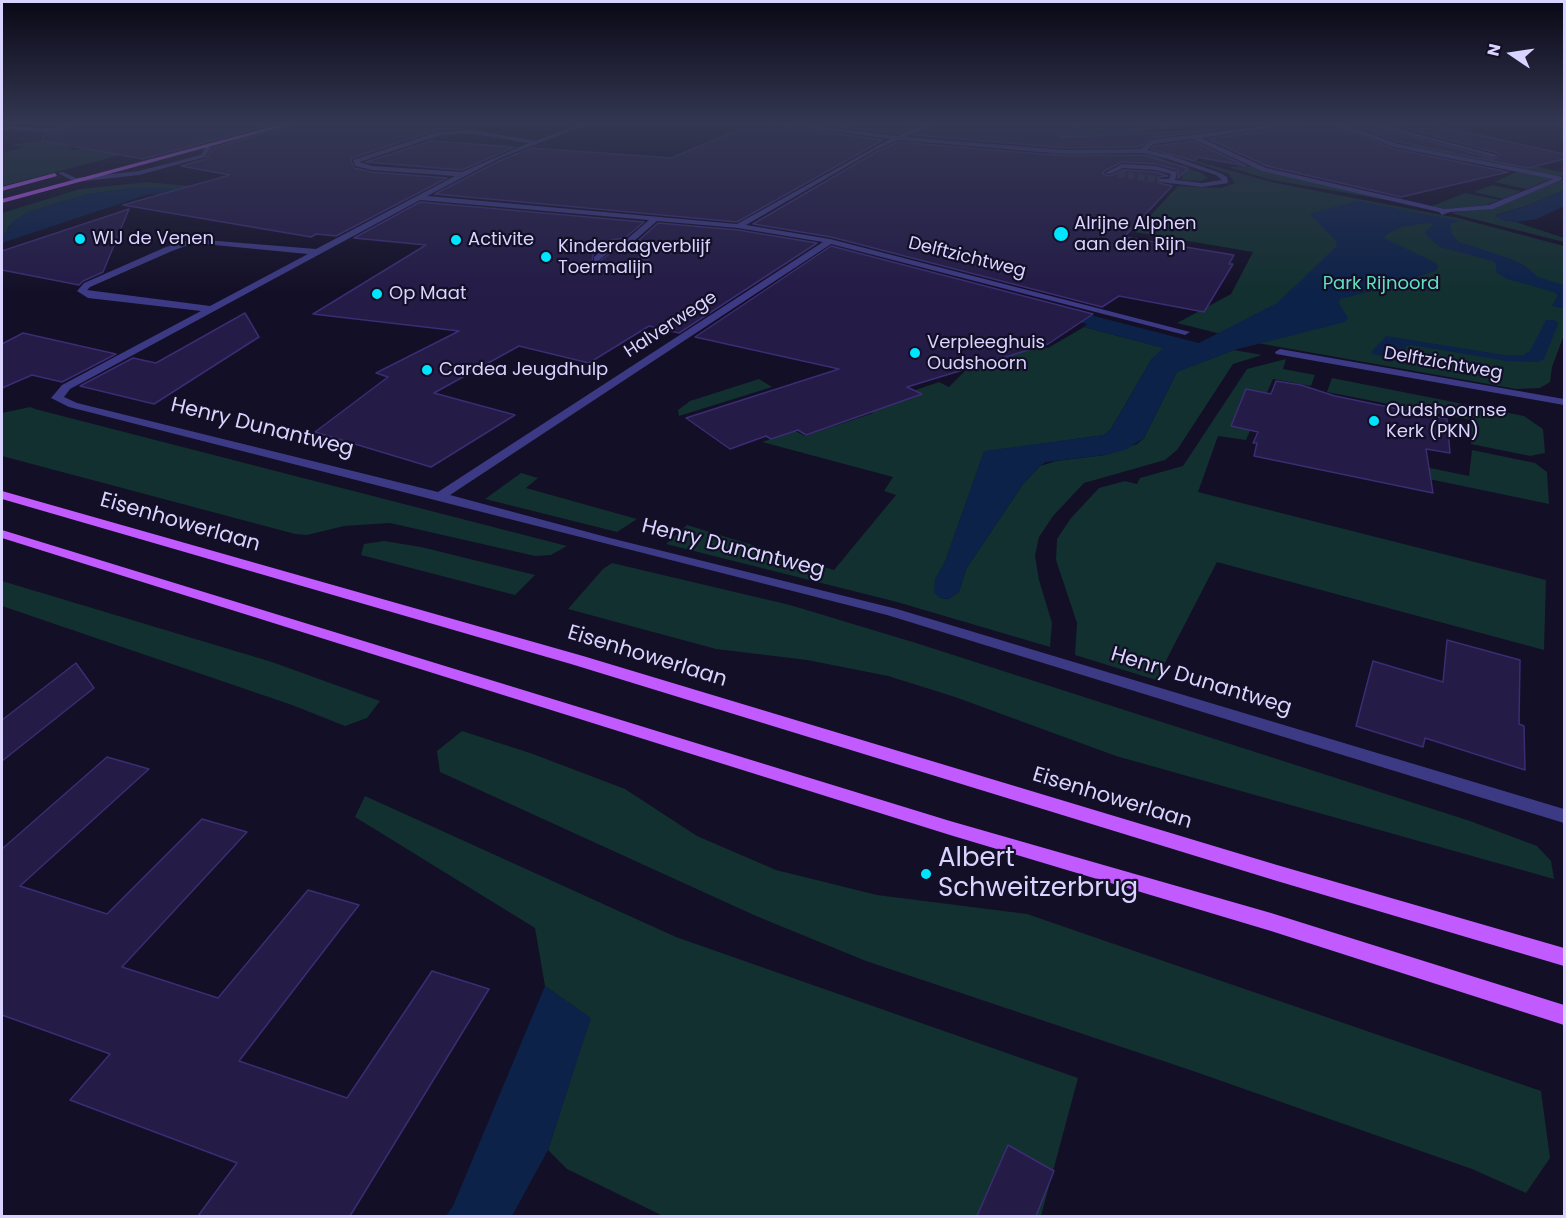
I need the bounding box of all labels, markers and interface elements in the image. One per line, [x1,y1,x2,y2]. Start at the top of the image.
north arrow [1482,24,1542,84]
text: N [1481,41,1507,58]
place label: Alrijne Alphen aan den Rijn [1074,213,1197,256]
marker: Alrijne Alphen aan den Rijn [1052,225,1070,243]
place label: WIJ de Venen [92,228,214,250]
place label: Activite [468,229,534,251]
marker: WIJ de Venen [73,232,87,246]
marker: Activite [449,233,463,247]
street label: Delftzichtweg [906,233,1028,283]
place label: Kinderdagverblijf Toermalijn [558,236,711,278]
marker: Kinderdagverblijf Toermalijn [539,250,553,264]
park label: Park Rijnoord [1323,273,1439,295]
place label: Op Maat [389,283,467,305]
marker: Op Maat [370,287,384,301]
street label: Halverwege [621,287,721,363]
place label: Verpleeghuis Oudshoorn [927,332,1045,374]
street label: Delftzichtweg [1382,343,1504,385]
marker: Verpleeghuis Oudshoorn [908,346,922,360]
place label: Cardea Jeugdhulp [439,359,608,381]
marker: Cardea Jeugdhulp [420,363,434,377]
street label: Henry Dunantweg [168,393,356,463]
place label: Oudshoornse Kerk (PKN) [1386,400,1507,442]
marker: Oudshoornse Kerk (PKN) [1367,414,1381,428]
street label: Eisenhowerlaan [97,488,263,558]
street label: Henry Dunantweg [639,514,827,584]
street label: Eisenhowerlaan [564,621,730,693]
street label: Henry Dunantweg [1108,643,1294,721]
street label: Eisenhowerlaan [1029,763,1195,835]
place label: Albert Schweitzerbrug [938,843,1138,904]
marker: Albert Schweitzerbrug [919,867,933,881]

